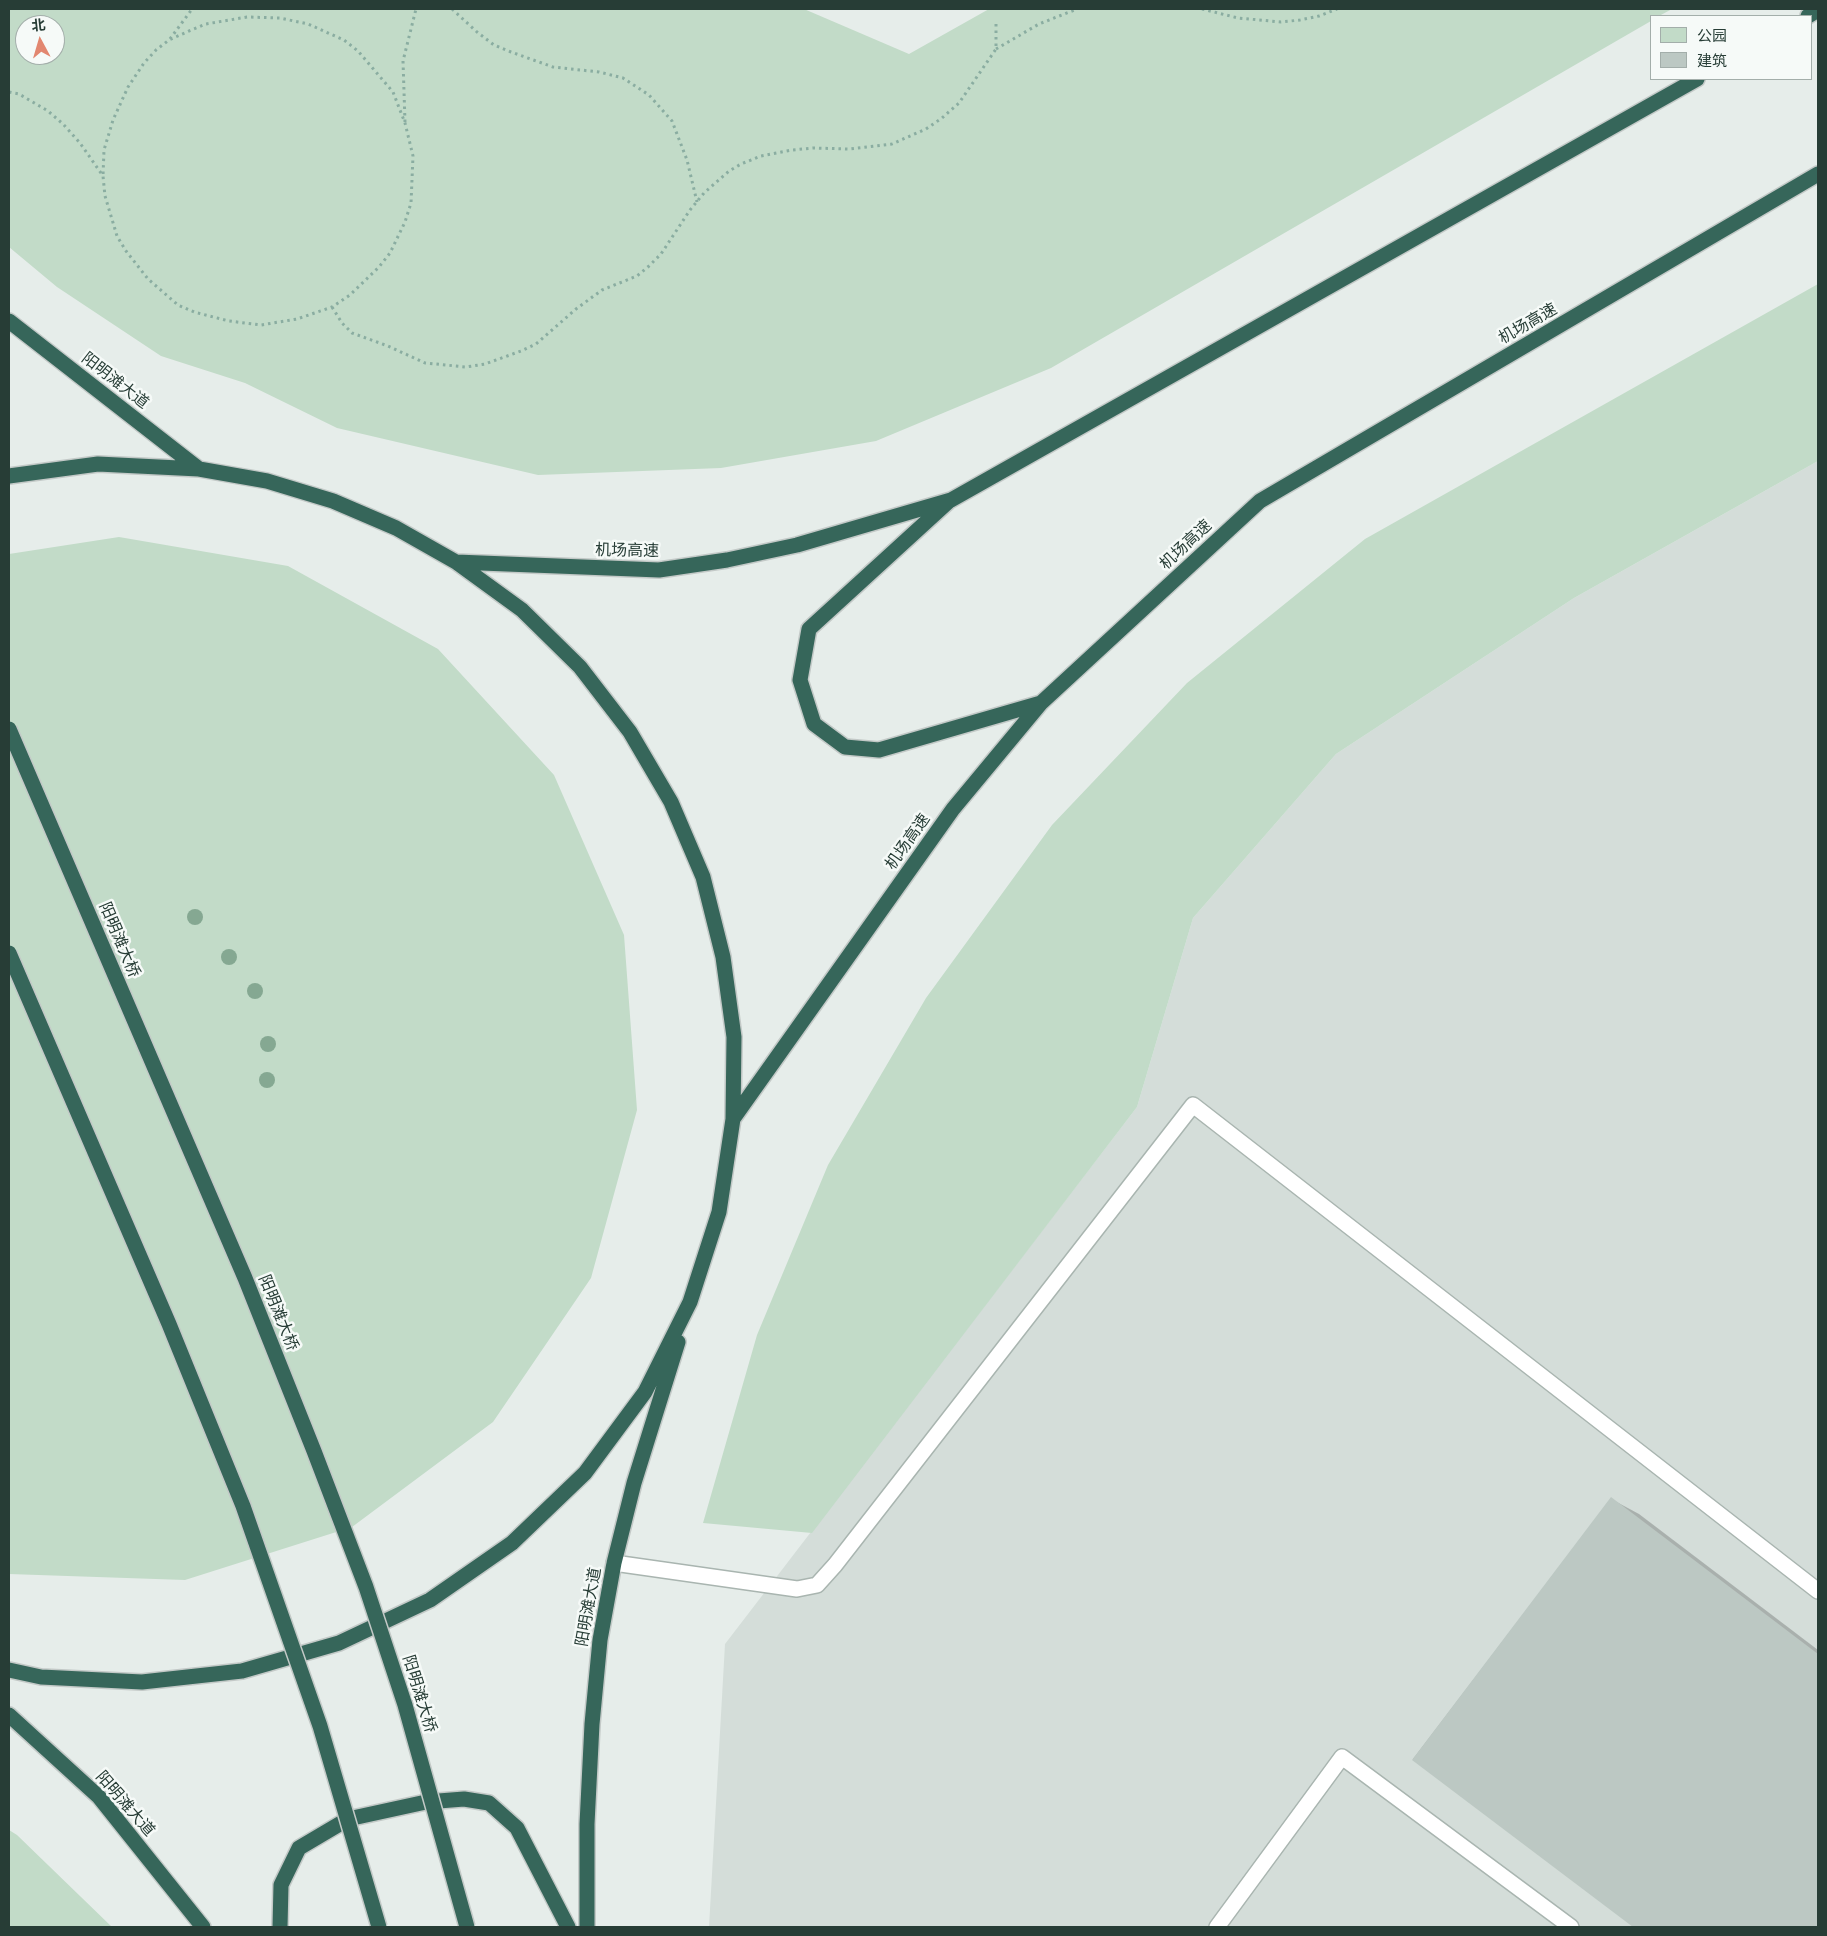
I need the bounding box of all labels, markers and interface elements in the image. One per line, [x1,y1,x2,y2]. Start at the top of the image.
north arrow [15,15,65,65]
legend [1650,15,1812,80]
text: 北 [31,16,46,35]
text: 公园 [1697,27,1727,45]
text: 建筑 [1697,52,1727,70]
street label: 机场高速 [1495,300,1561,348]
street label: 阳明滩大道 [78,349,152,413]
street label: 机场高速 [1156,516,1216,574]
street label: 机场高速 [595,541,659,561]
street label: 机场高速 [882,810,934,874]
street label: 阳明滩大桥 [95,899,143,981]
street label: 阳明滩大桥 [254,1272,302,1354]
street label: 阳明滩大道 [573,1566,605,1648]
street label: 阳明滩大桥 [398,1653,440,1735]
street label: 阳明滩大道 [92,1768,158,1840]

